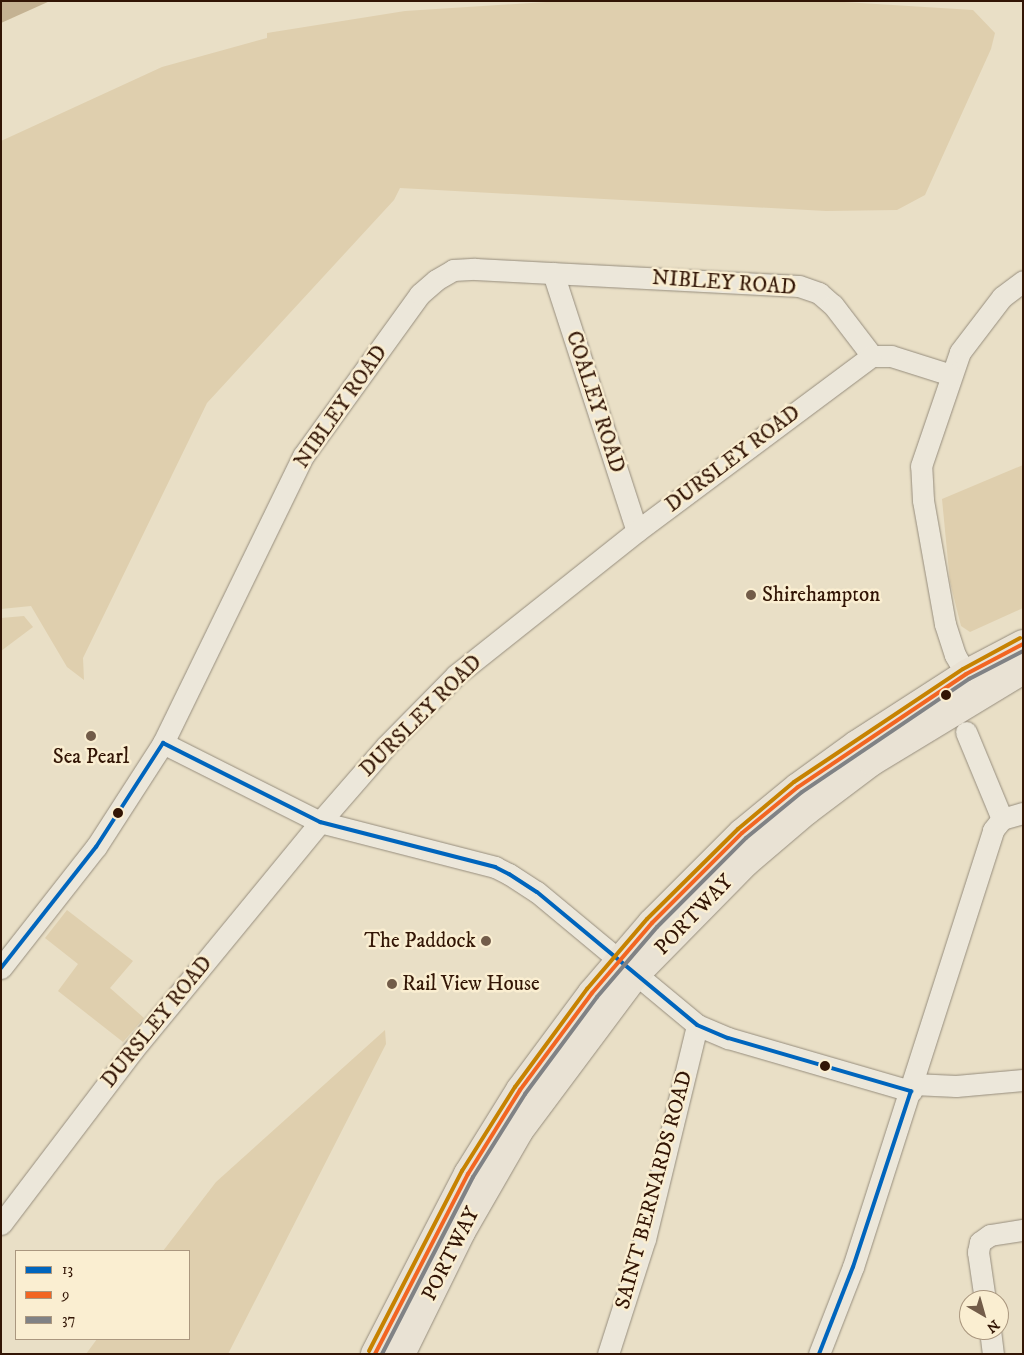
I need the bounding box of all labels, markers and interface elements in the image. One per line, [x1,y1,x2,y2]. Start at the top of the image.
street label: NIBLEY ROAD [651,265,797,301]
street label: COALEY ROAD [560,328,630,476]
street label: NIBLEY ROAD [289,341,393,473]
street label: DURSLEY ROAD [661,400,805,518]
place label: Shirehampton [762,582,880,608]
marker: Shirehampton [744,588,758,602]
street label: DURSLEY ROAD [355,650,487,782]
unlabelled marker [941,690,951,700]
marker: Sea Pearl [85,730,97,742]
place label: Sea Pearl [53,744,129,770]
unlabelled marker [113,808,123,818]
street label: PORTWAY [650,870,738,960]
place label: The Paddock [364,928,476,954]
marker: The Paddock [480,935,492,947]
street label: DURSLEY ROAD [96,951,218,1093]
place label: Rail View House [402,971,540,997]
marker: Rail View House [386,978,398,990]
unlabelled marker [820,1061,830,1071]
street label: SAINT BERNARDS ROAD [610,1068,698,1312]
street label: PORTWAY [417,1203,485,1305]
legend [15,1250,190,1340]
text: 13 [62,1260,73,1279]
text: 9 [62,1285,70,1304]
north arrow [959,1290,1009,1340]
text: 37 [62,1310,76,1329]
text: N [983,1315,1003,1337]

